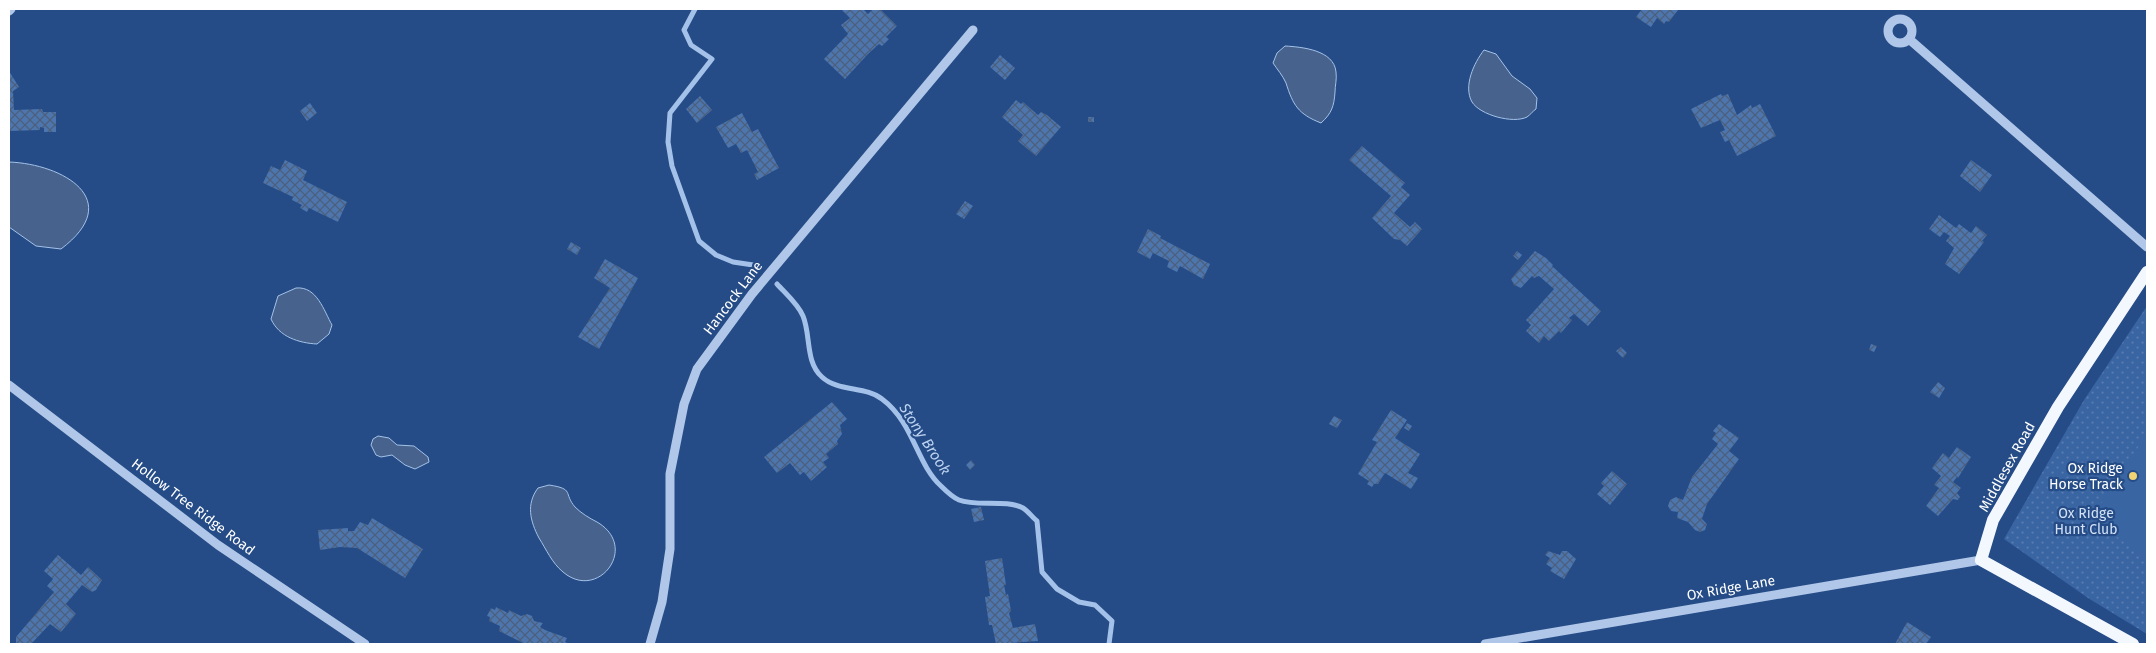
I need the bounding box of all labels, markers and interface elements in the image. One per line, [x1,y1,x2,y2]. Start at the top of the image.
street label: Hancock Lane [700,258,766,338]
water label: Stony Brook [895,399,955,478]
street label: Middlesex Road [1975,419,2039,515]
street label: Hollow Tree Ridge Road [128,455,258,559]
place label: Ox Ridge Horse Track [2049,460,2124,493]
marker: Ox Ridge Horse Track [2127,470,2139,482]
park label: Ox Ridge Hunt Club [2055,505,2117,538]
street label: Ox Ridge Lane [1685,572,1777,604]

